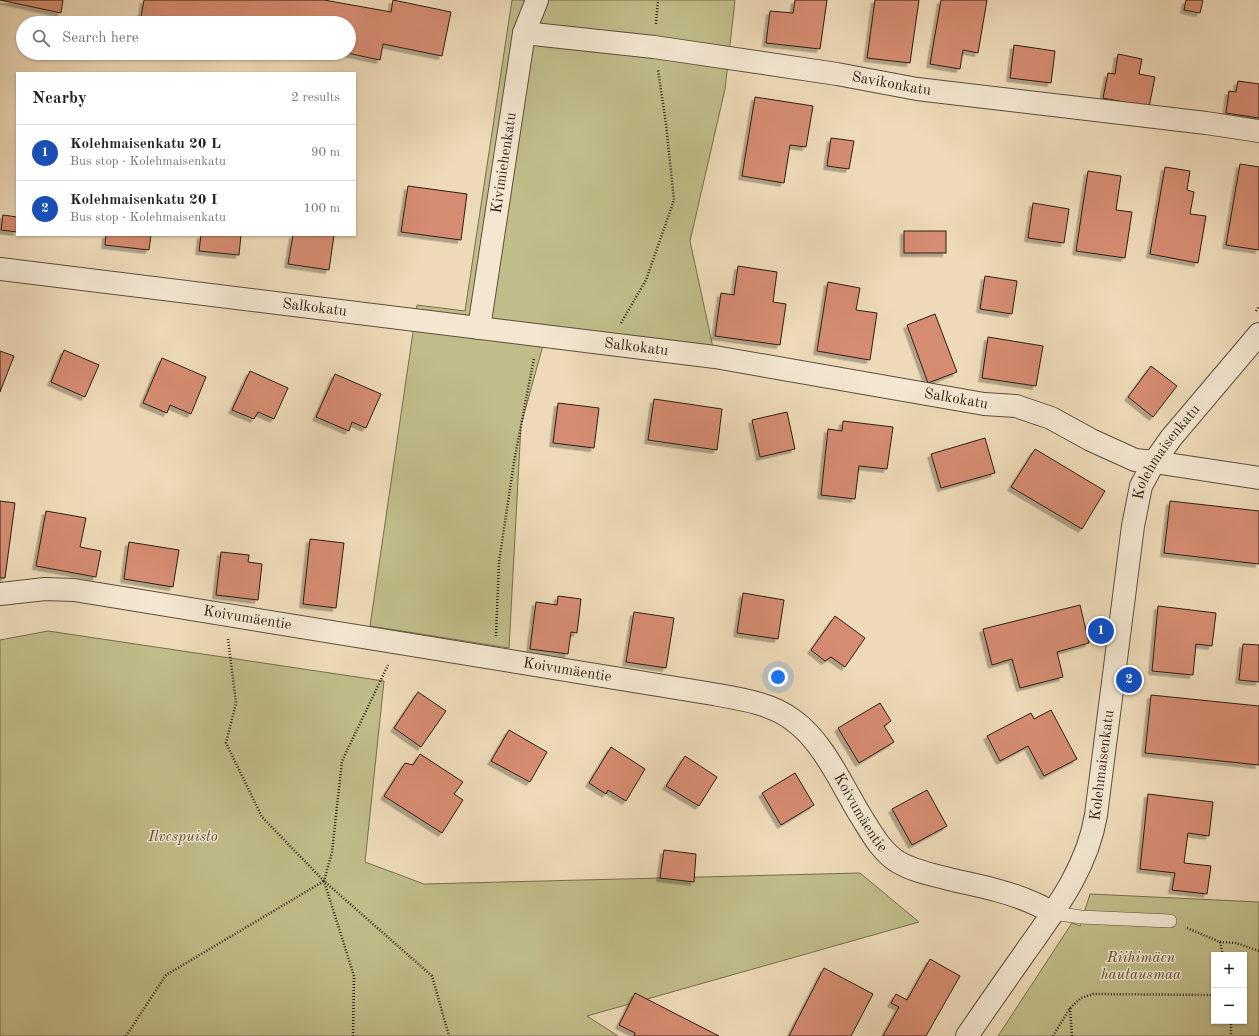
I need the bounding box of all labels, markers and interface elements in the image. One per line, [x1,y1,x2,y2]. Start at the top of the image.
search box [16,16,356,60]
icon: search [30,27,52,49]
text: Search here [62,31,139,46]
street label: Savikonkatu [851,69,932,98]
text: Nearby [32,90,87,107]
text: 2 results [291,91,340,104]
street label: Kivimiehenkatu [489,111,519,214]
text: Kolehmaisenkatu 20 L [70,137,221,152]
text: 1 [41,146,49,159]
text: 90 m [311,146,340,159]
text: Bus stop · Kolehmaisenkatu [70,155,226,168]
text: Kolehmaisenkatu 20 I [70,193,217,208]
text: 2 [41,202,49,215]
text: 100 m [303,202,340,215]
text: Bus stop · Kolehmaisenkatu [70,211,226,224]
street label: Salkokatu [282,296,348,319]
street label: Salkokatu [603,336,669,359]
street label: Salkokatu [923,386,989,412]
street label: Kolehmaisenkatu [1131,402,1203,501]
street label: Koivumäentie [202,604,293,633]
pin: 1 [1088,616,1114,646]
street label: Koivumäentie [522,656,613,685]
pin: 2 [1116,665,1142,695]
your location [768,667,788,687]
street label: Kolehmaisenkatu [1088,709,1117,821]
street label: Koivumäentie [831,771,890,855]
park label: Ilvespuisto [147,830,218,845]
park label: Riihimäen hautausmaa [1101,951,1181,983]
map controls [1211,952,1247,1024]
button: + [1211,952,1247,988]
button: − [1211,988,1247,1024]

